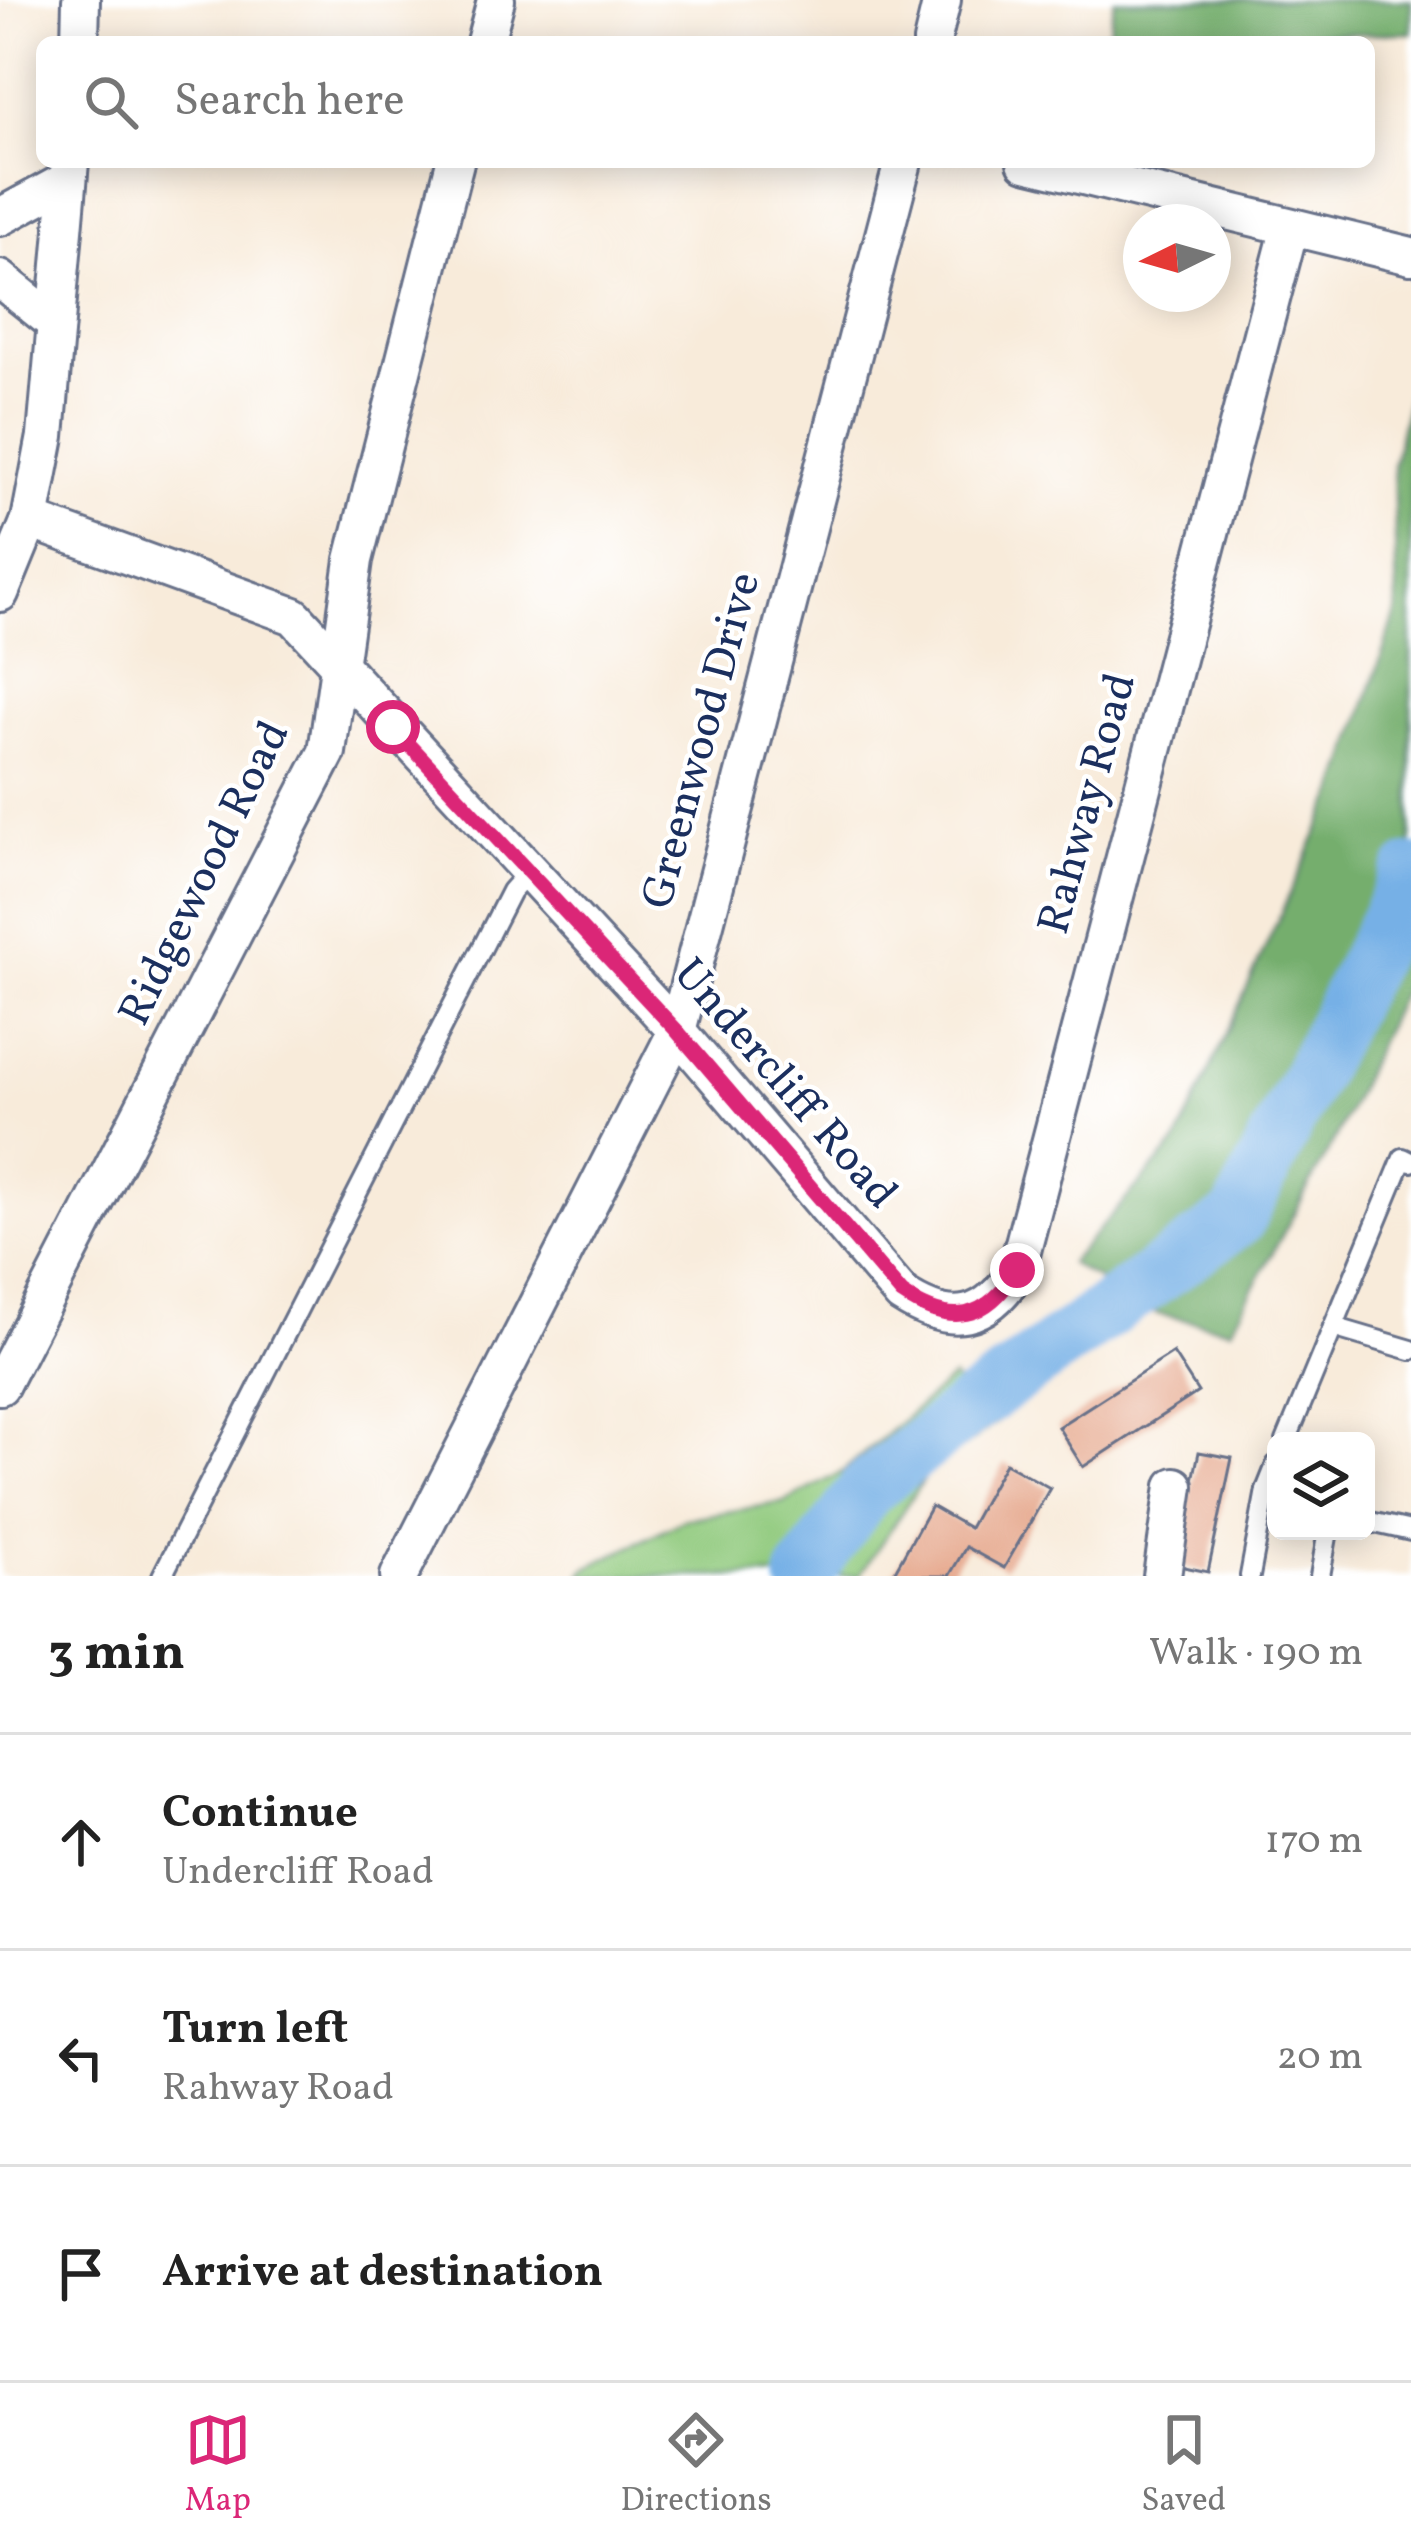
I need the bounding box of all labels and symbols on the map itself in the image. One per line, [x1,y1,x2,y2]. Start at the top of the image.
north arrow [1123,204,1231,312]
street label: Greenwood Drive [628,566,778,916]
street label: Rahway Road [1024,667,1154,941]
route start [366,700,420,754]
street label: Ridgewood Road [105,711,307,1037]
street label: Undercliff Road [657,946,911,1224]
route end [990,1243,1044,1297]

